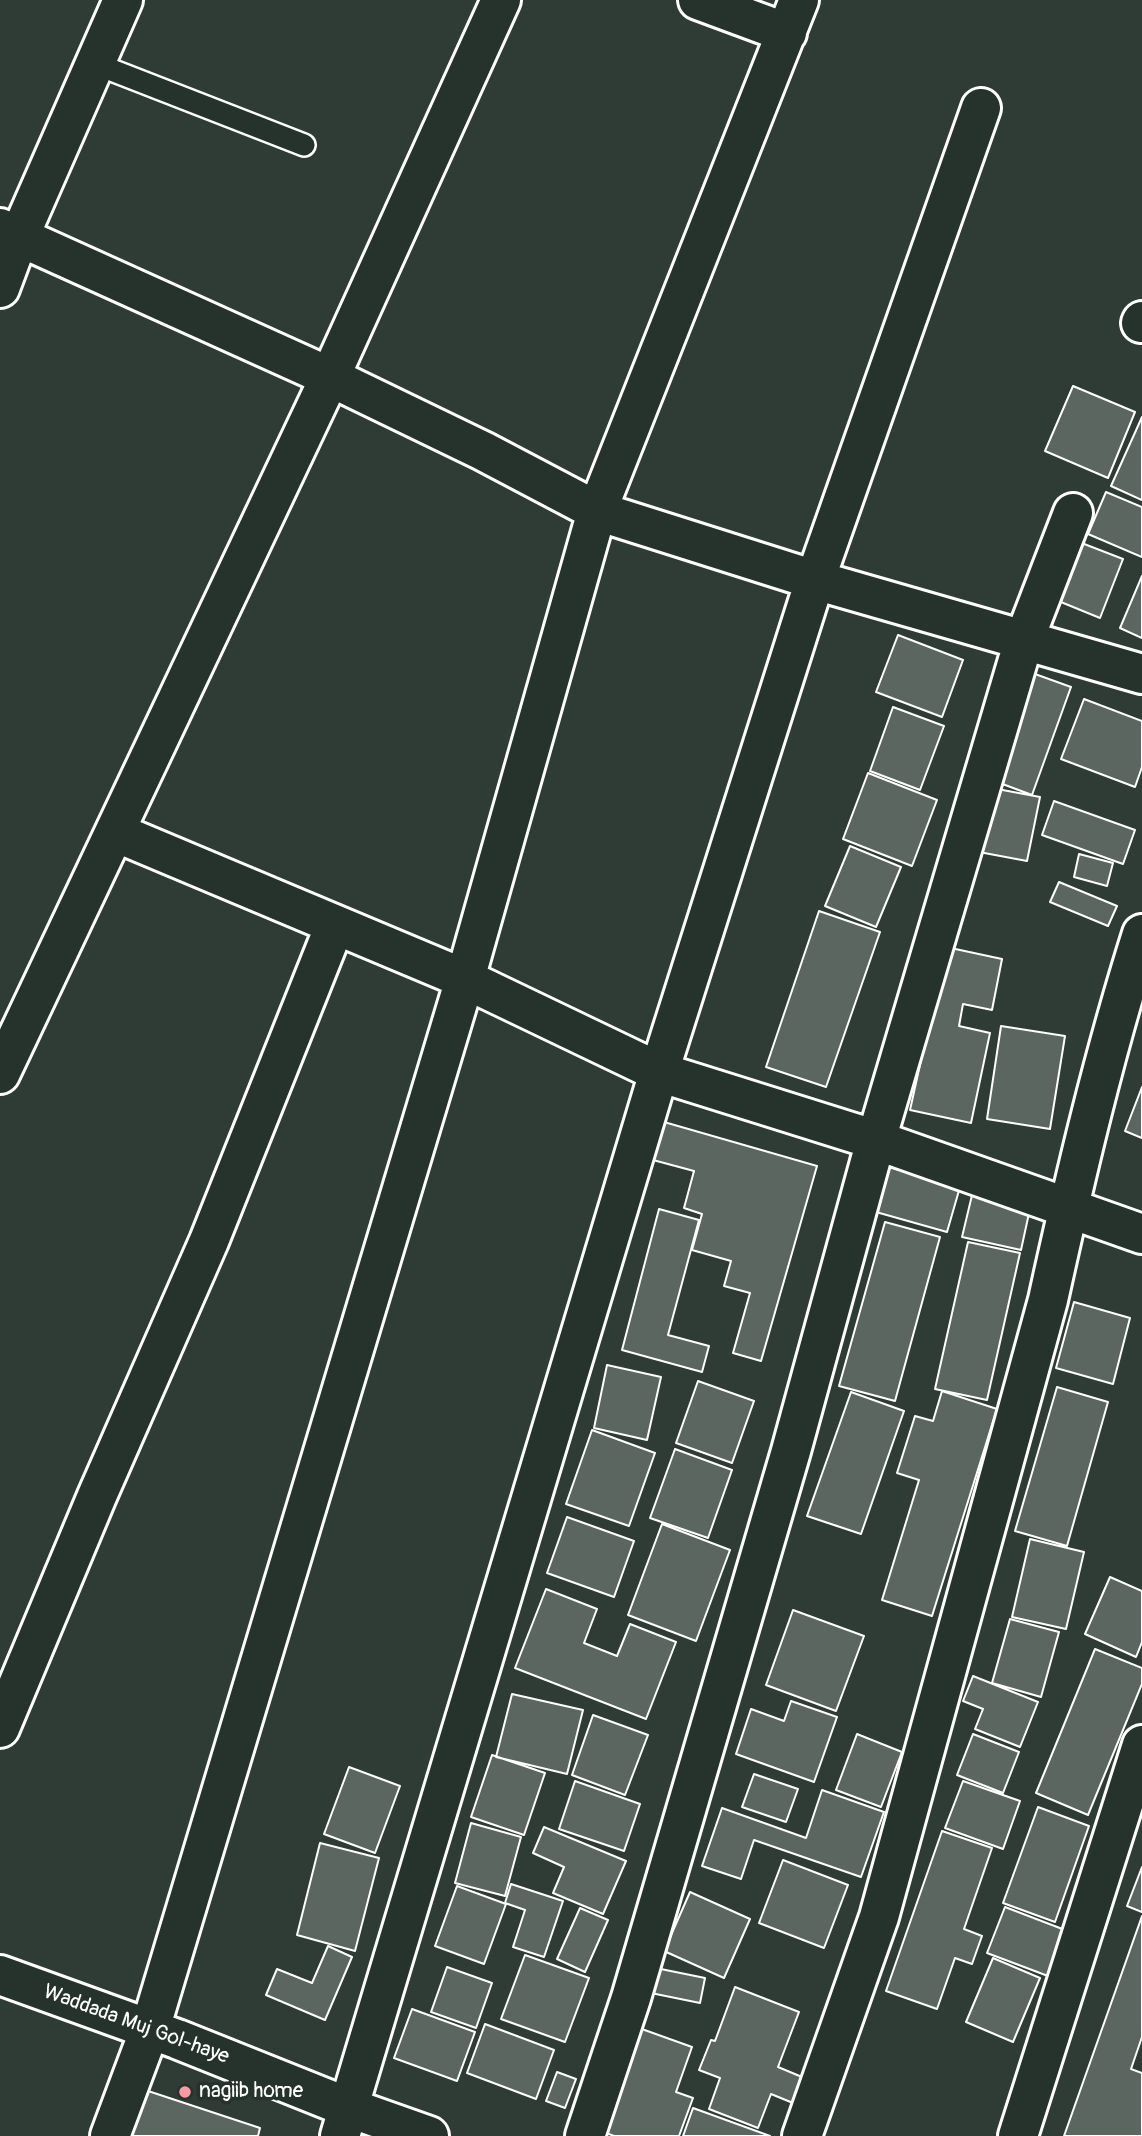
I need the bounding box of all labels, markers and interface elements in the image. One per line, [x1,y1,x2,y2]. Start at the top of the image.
street label: Waddada Muj Gol-haye [40,1980,232,2070]
place label: nagiib home [199,2079,303,2105]
marker: nagiib home [177,2084,193,2100]

